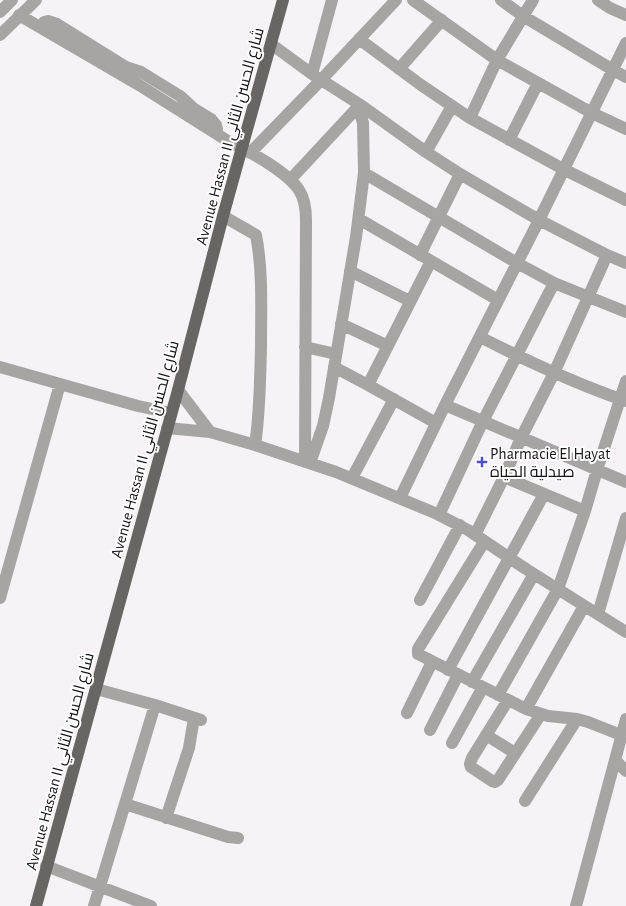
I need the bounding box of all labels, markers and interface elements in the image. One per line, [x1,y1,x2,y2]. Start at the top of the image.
street label: Avenue Hassan II شارع الحسن الثاني [192,26,272,248]
street label: Avenue Hassan II شارع الحسن الثاني [107,339,187,561]
place label: Pharmacie El Hayat صيدلية الحياة [490,446,610,481]
marker: Pharmacie El Hayat صيدلية الحياة [477,457,487,467]
street label: Avenue Hassan II شارع الحسن الثاني [22,651,102,873]

